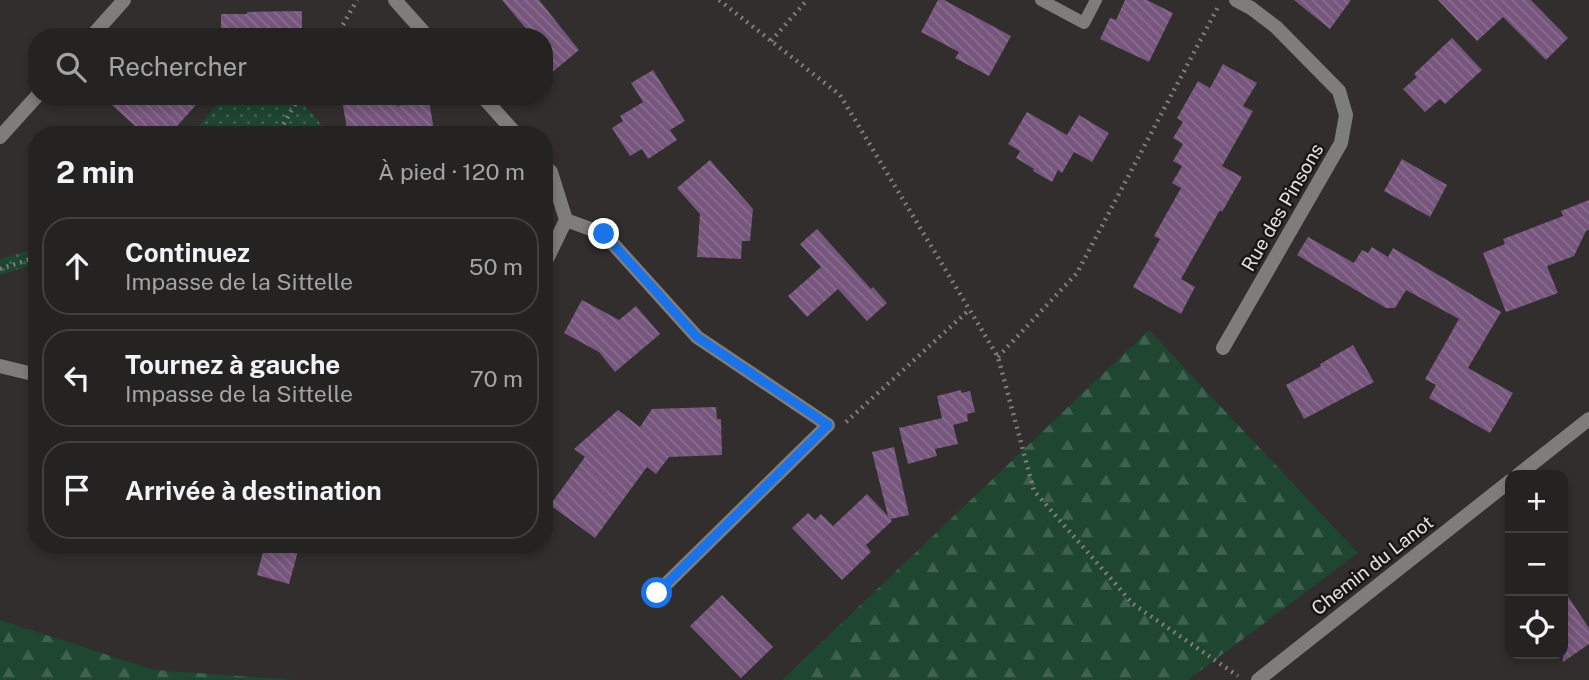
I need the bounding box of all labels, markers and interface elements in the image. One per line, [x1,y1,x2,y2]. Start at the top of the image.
search box [28,28,553,105]
icon: search [52,48,90,86]
text: Rechercher [108,51,247,82]
street label: Rue des Pinsons [1237,139,1327,275]
text: 2 min [56,154,135,190]
text: À pied · 120 m [378,158,525,185]
route end [588,218,619,249]
text: Continuez [125,237,250,268]
icon: ahead [58,247,96,285]
text: 50 m [469,253,523,280]
text: Impasse de la Sittelle [125,268,353,295]
text: Tournez à gauche [125,349,340,380]
icon: left [58,359,96,397]
text: 70 m [470,365,523,392]
text: Impasse de la Sittelle [125,380,353,407]
map controls [1505,470,1568,659]
button: + [1505,470,1568,533]
icon: arrive [58,471,96,509]
text: Arrivée à destination [125,475,382,506]
street label: Chemin du Lanot [1307,511,1437,619]
button: − [1505,533,1568,596]
route start [641,577,672,608]
button: locate [1505,596,1568,659]

